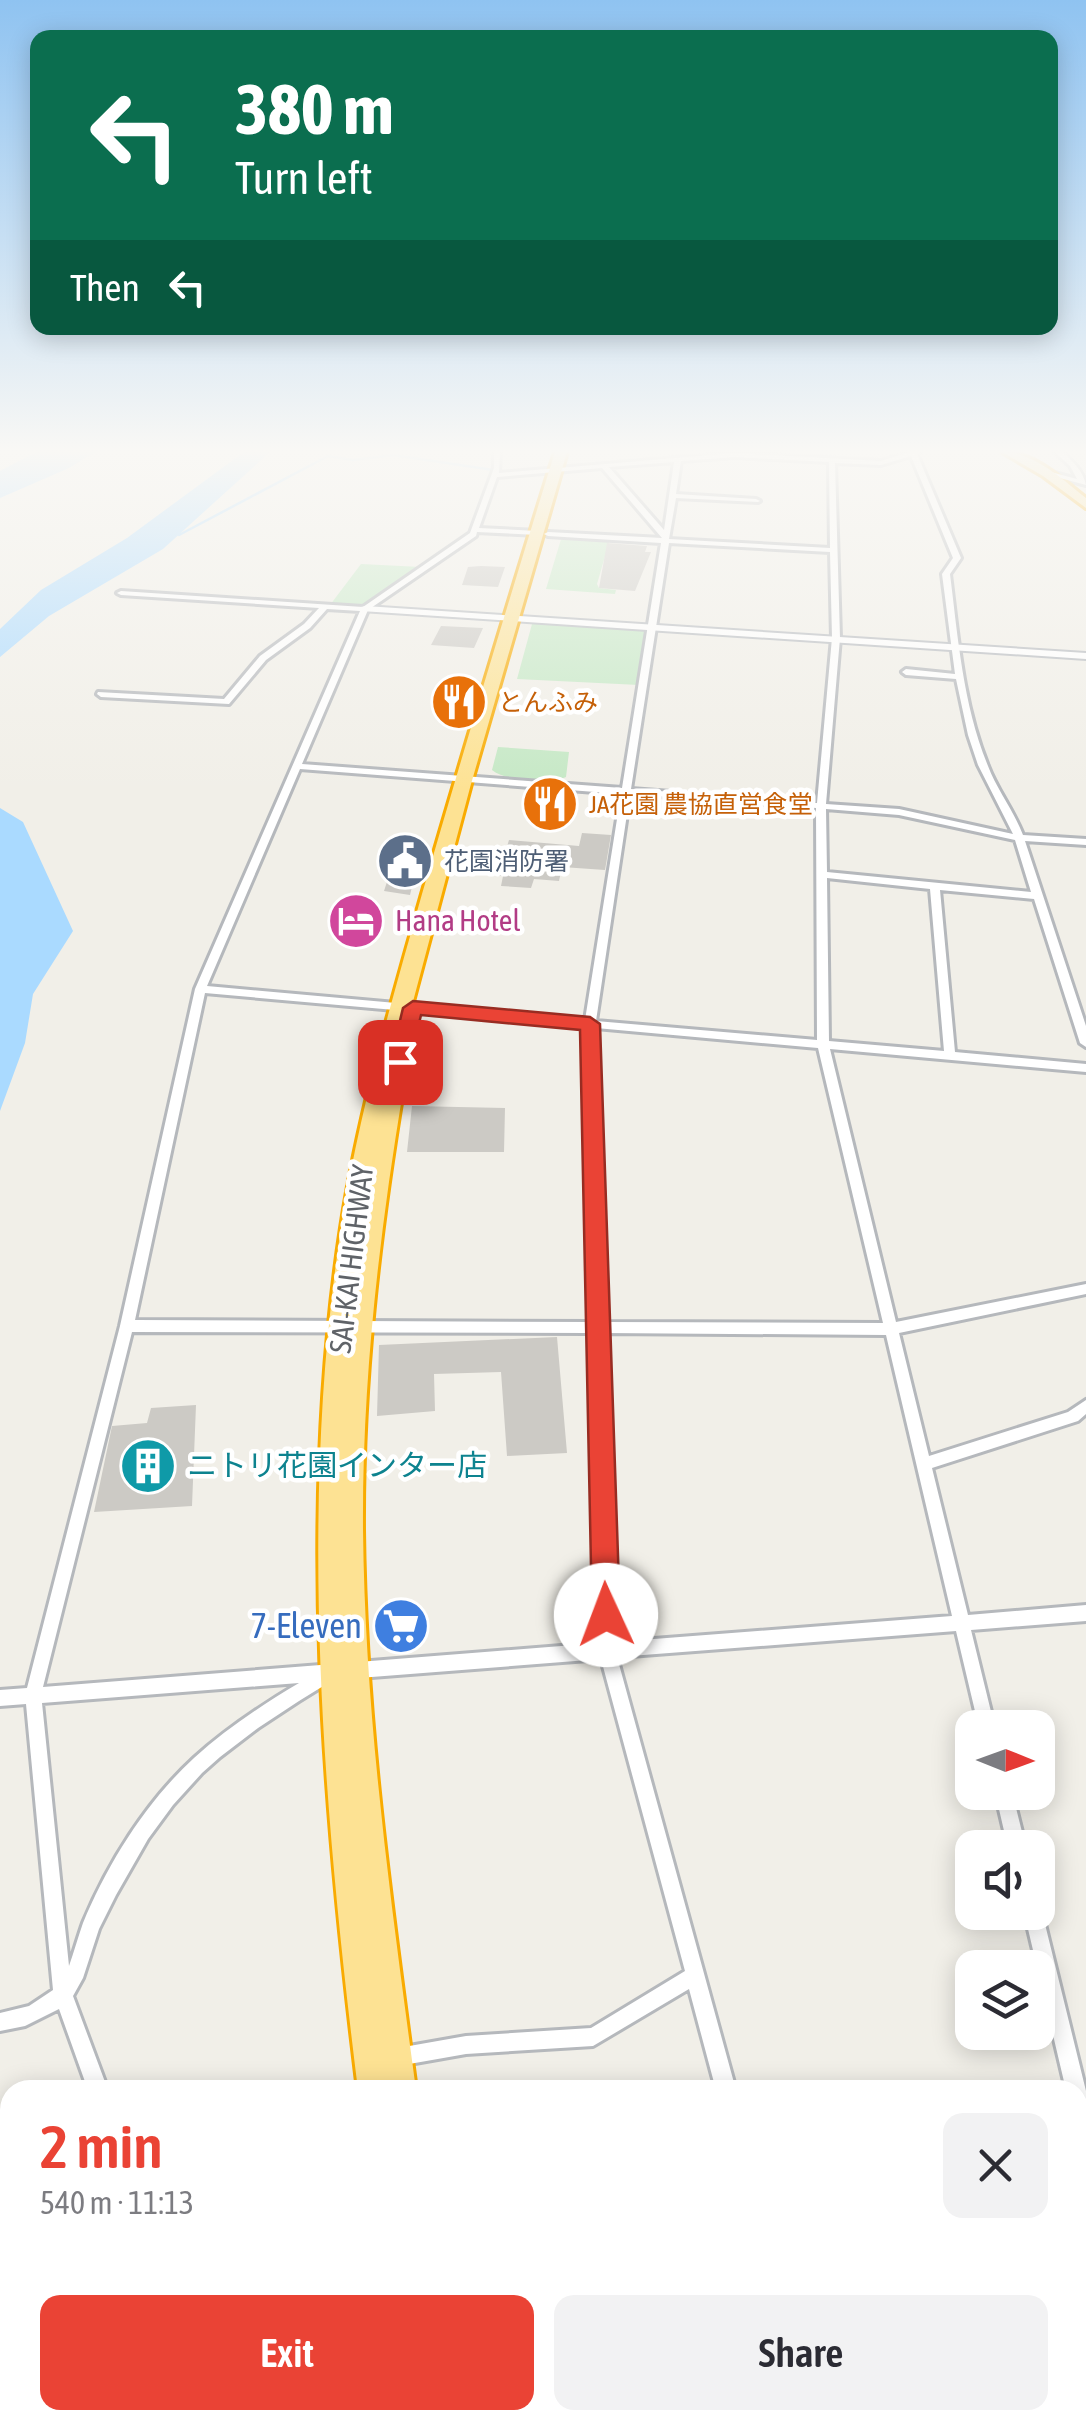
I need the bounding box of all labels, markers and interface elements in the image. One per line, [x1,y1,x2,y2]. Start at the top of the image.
text: 380 m [235,69,394,149]
icon: left [70,70,200,200]
text: Turn left [235,152,373,204]
icon: left [160,260,215,315]
text: Then [70,266,140,309]
restaurant icon: とんふみ [429,672,489,732]
place label: とんふみ [498,688,598,716]
restaurant icon: JA花園 農協直営食堂 [520,774,580,834]
place label: JA花園 農協直営食堂 [589,790,813,818]
public building icon: 花園消防署 [375,831,435,891]
place label: 花園消防署 [444,847,569,875]
hotel icon: Hana Hotel [326,891,386,951]
place label: Hana Hotel [395,903,520,937]
pin [358,1020,443,1105]
icon: arrive [373,1035,428,1090]
street label: SAI-KAI HIGHWAY [323,1162,380,1355]
building icon: ニトリ花園インター店 [118,1436,178,1496]
place label: ニトリ花園インター店 [187,1448,487,1482]
position arrow [554,1563,658,1667]
supermarket icon: 7-Eleven [371,1596,431,1656]
place label: 7-Eleven [250,1605,362,1645]
north arrow [955,1710,1055,1810]
map controls [955,1710,1055,2050]
button: sound [955,1830,1055,1930]
button: layers [955,1950,1055,2050]
text: 2 min [40,2112,163,2181]
button: close [943,2113,1048,2218]
text: 540 m · 11:13 [40,2184,194,2221]
button: Exit [40,2295,534,2410]
button: Share [554,2295,1048,2410]

